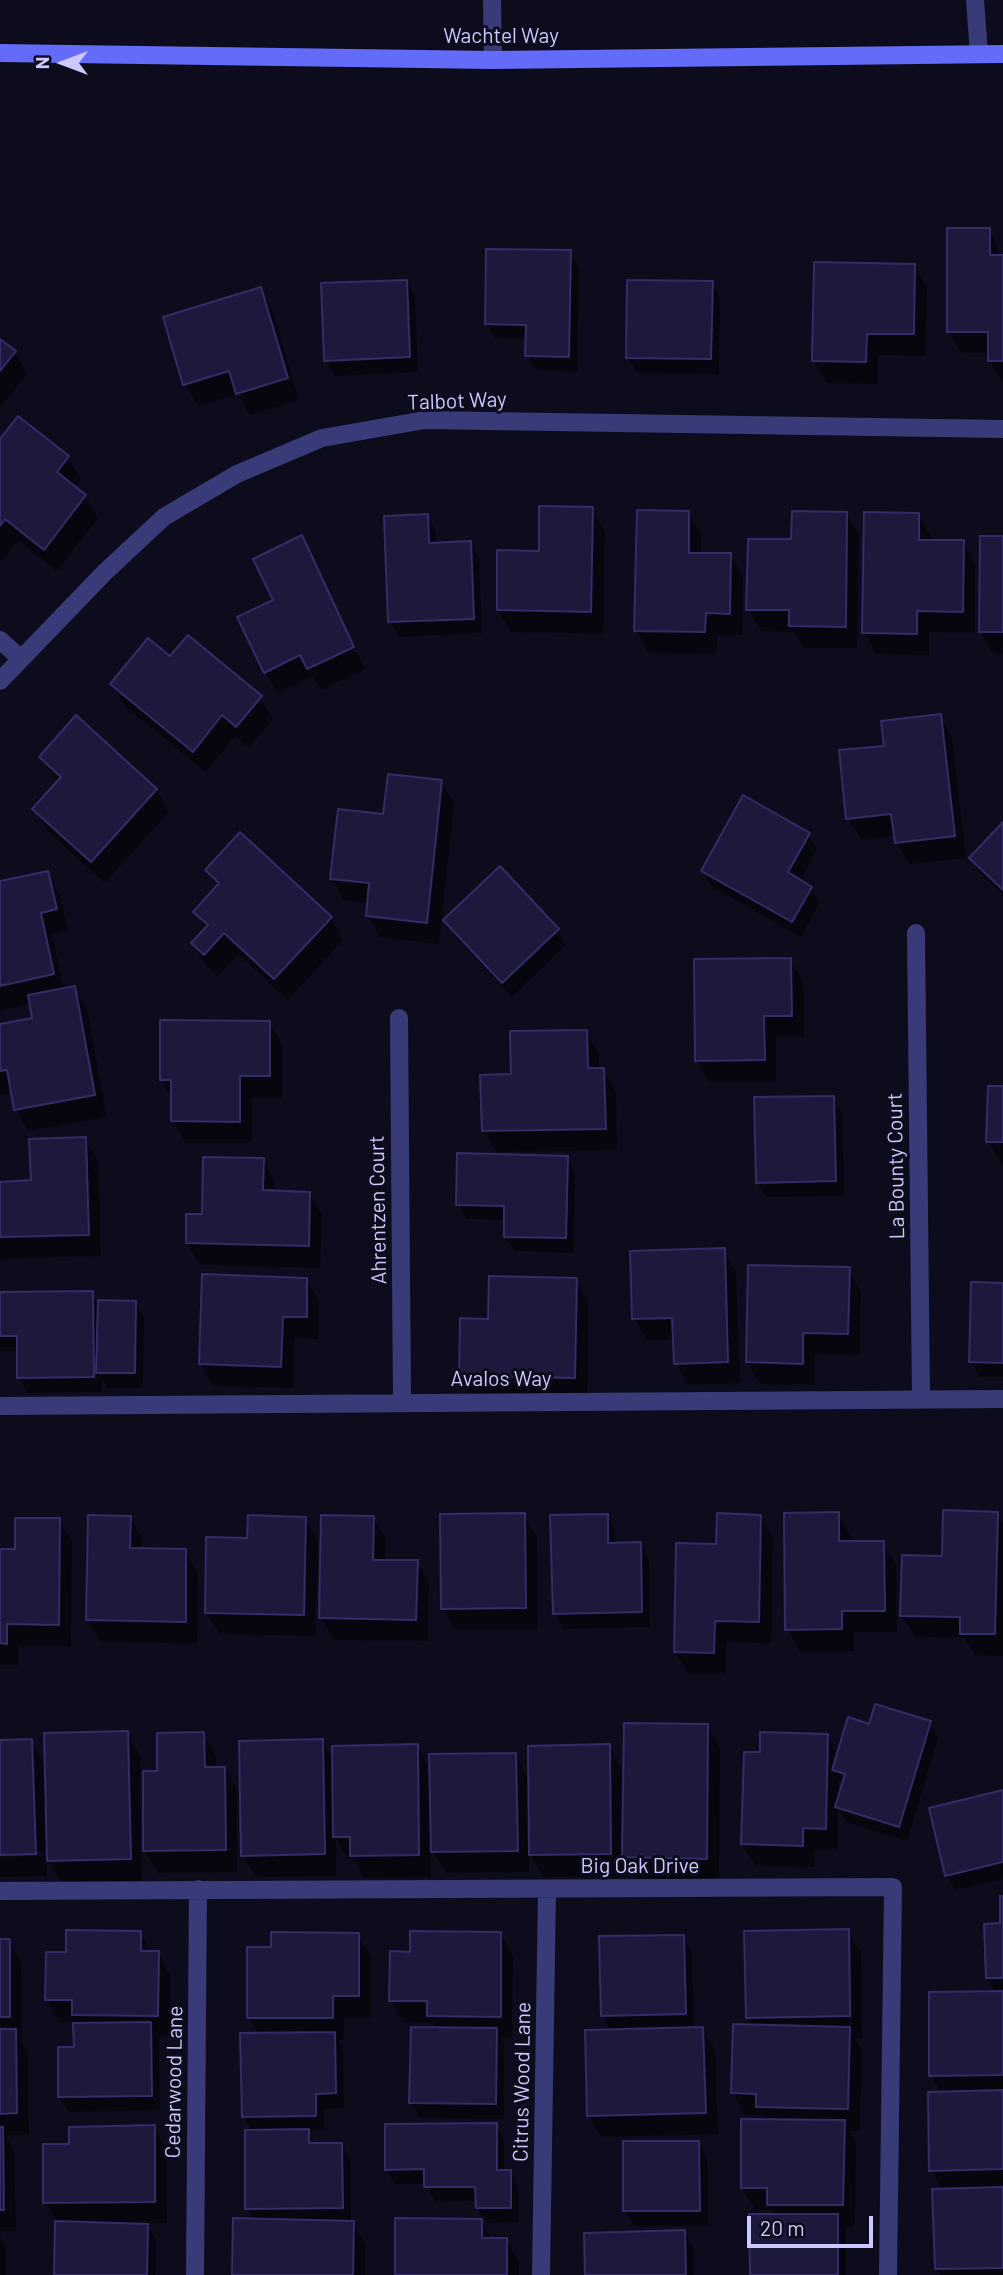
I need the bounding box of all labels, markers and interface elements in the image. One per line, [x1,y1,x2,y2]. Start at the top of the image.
street label: Wachtel Way [443,23,559,49]
north arrow [28,28,98,98]
text: N [30,57,53,69]
street label: Talbot Way [407,387,507,415]
street label: La Bounty Court [882,1093,910,1239]
street label: Ahrentzen Court [364,1135,392,1285]
street label: Avalos Way [451,1366,551,1392]
street label: Big Oak Drive [580,1853,700,1879]
street label: Citrus Wood Lane [508,2002,536,2162]
street label: Cedarwood Lane [160,2005,188,2159]
scale bar [751,2202,877,2246]
text: 20 m [760,2215,805,2240]

